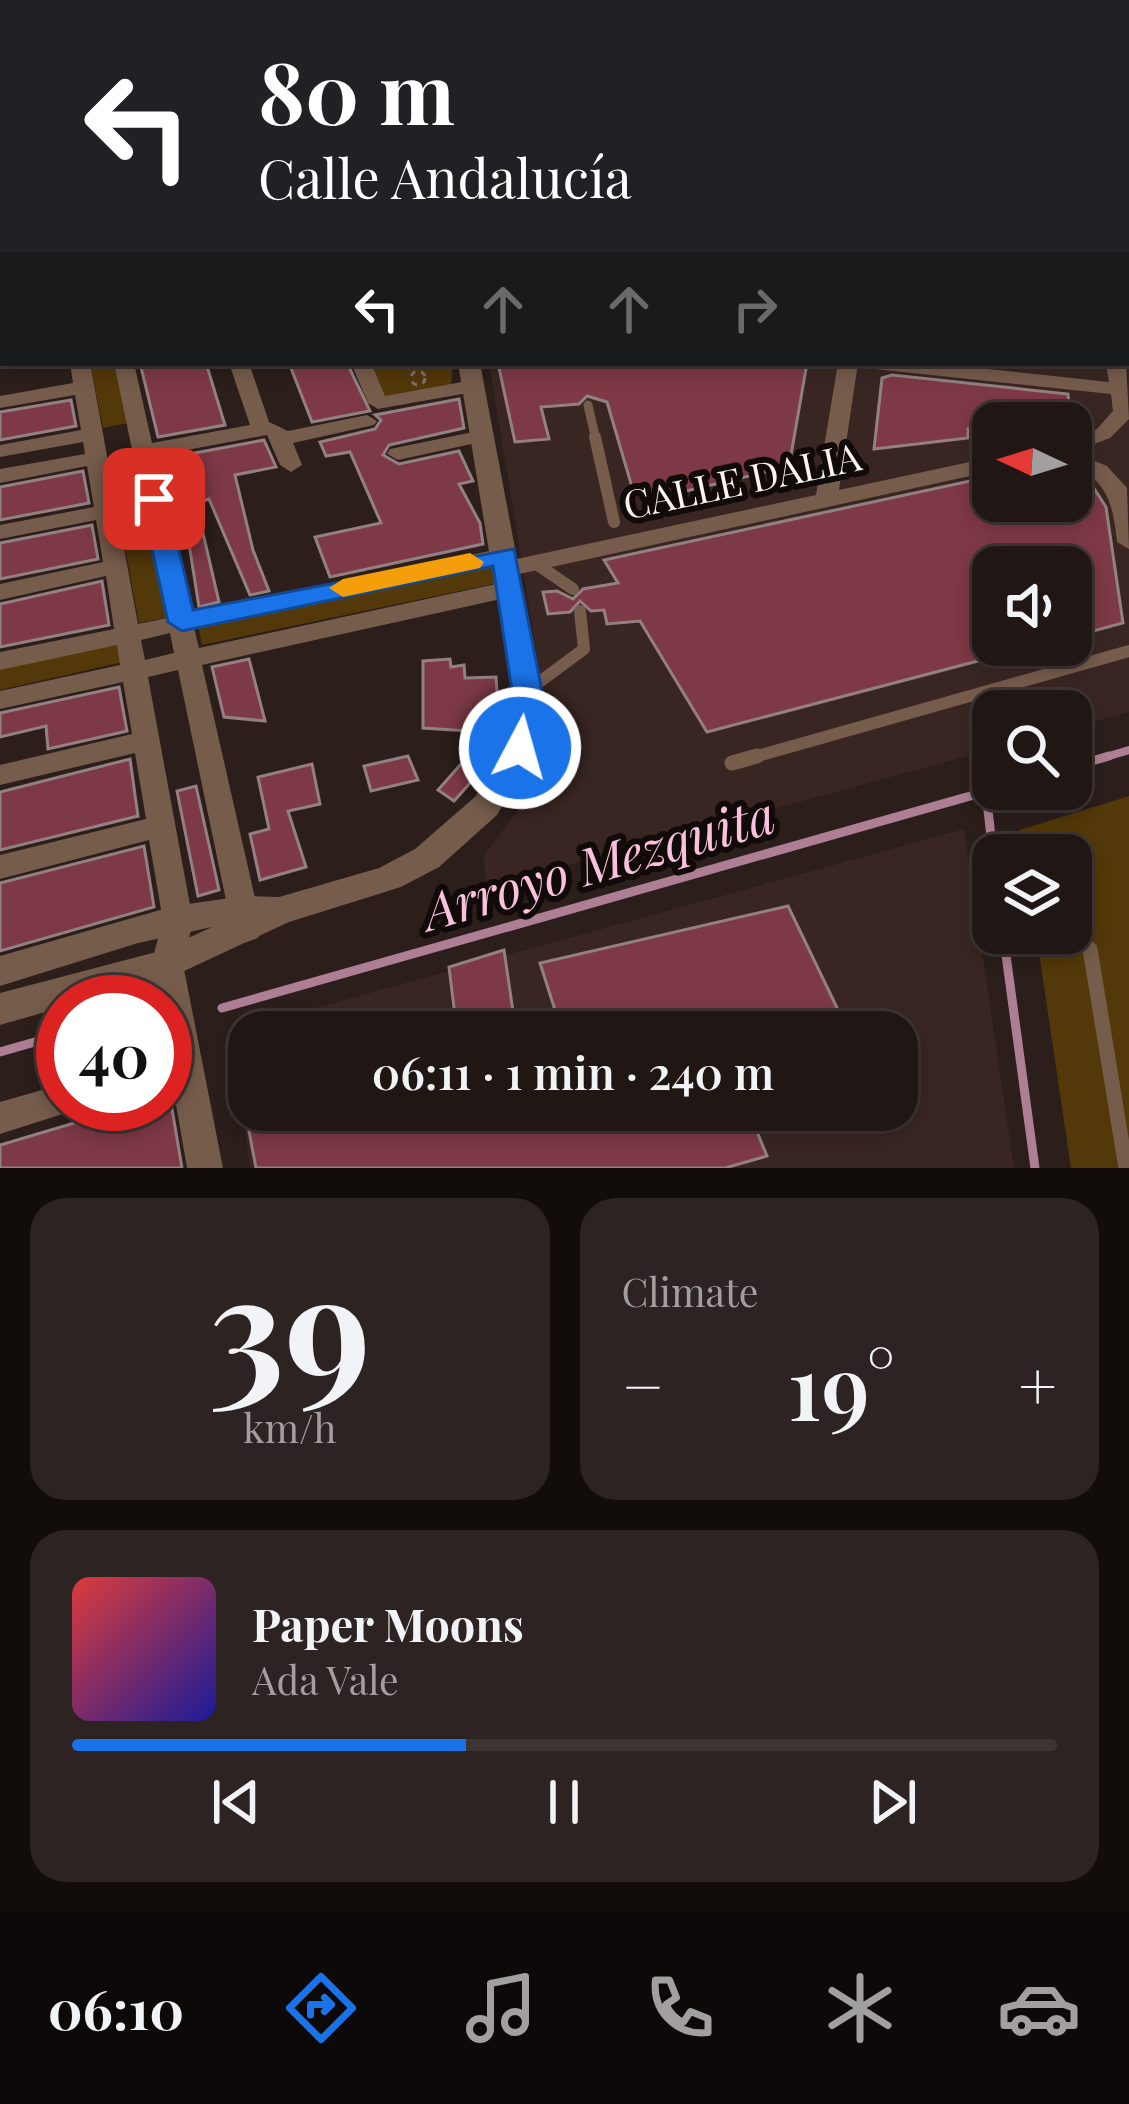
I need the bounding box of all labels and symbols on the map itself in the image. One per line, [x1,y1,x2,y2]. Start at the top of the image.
north arrow [972,402,1092,522]
street label: CALLE DALIA [618,428,866,530]
pin [103,448,205,550]
position arrow [457,685,583,811]
water label: Arroyo Mezquita [409,778,782,945]
speed limit sign: 40 [36,975,192,1131]

